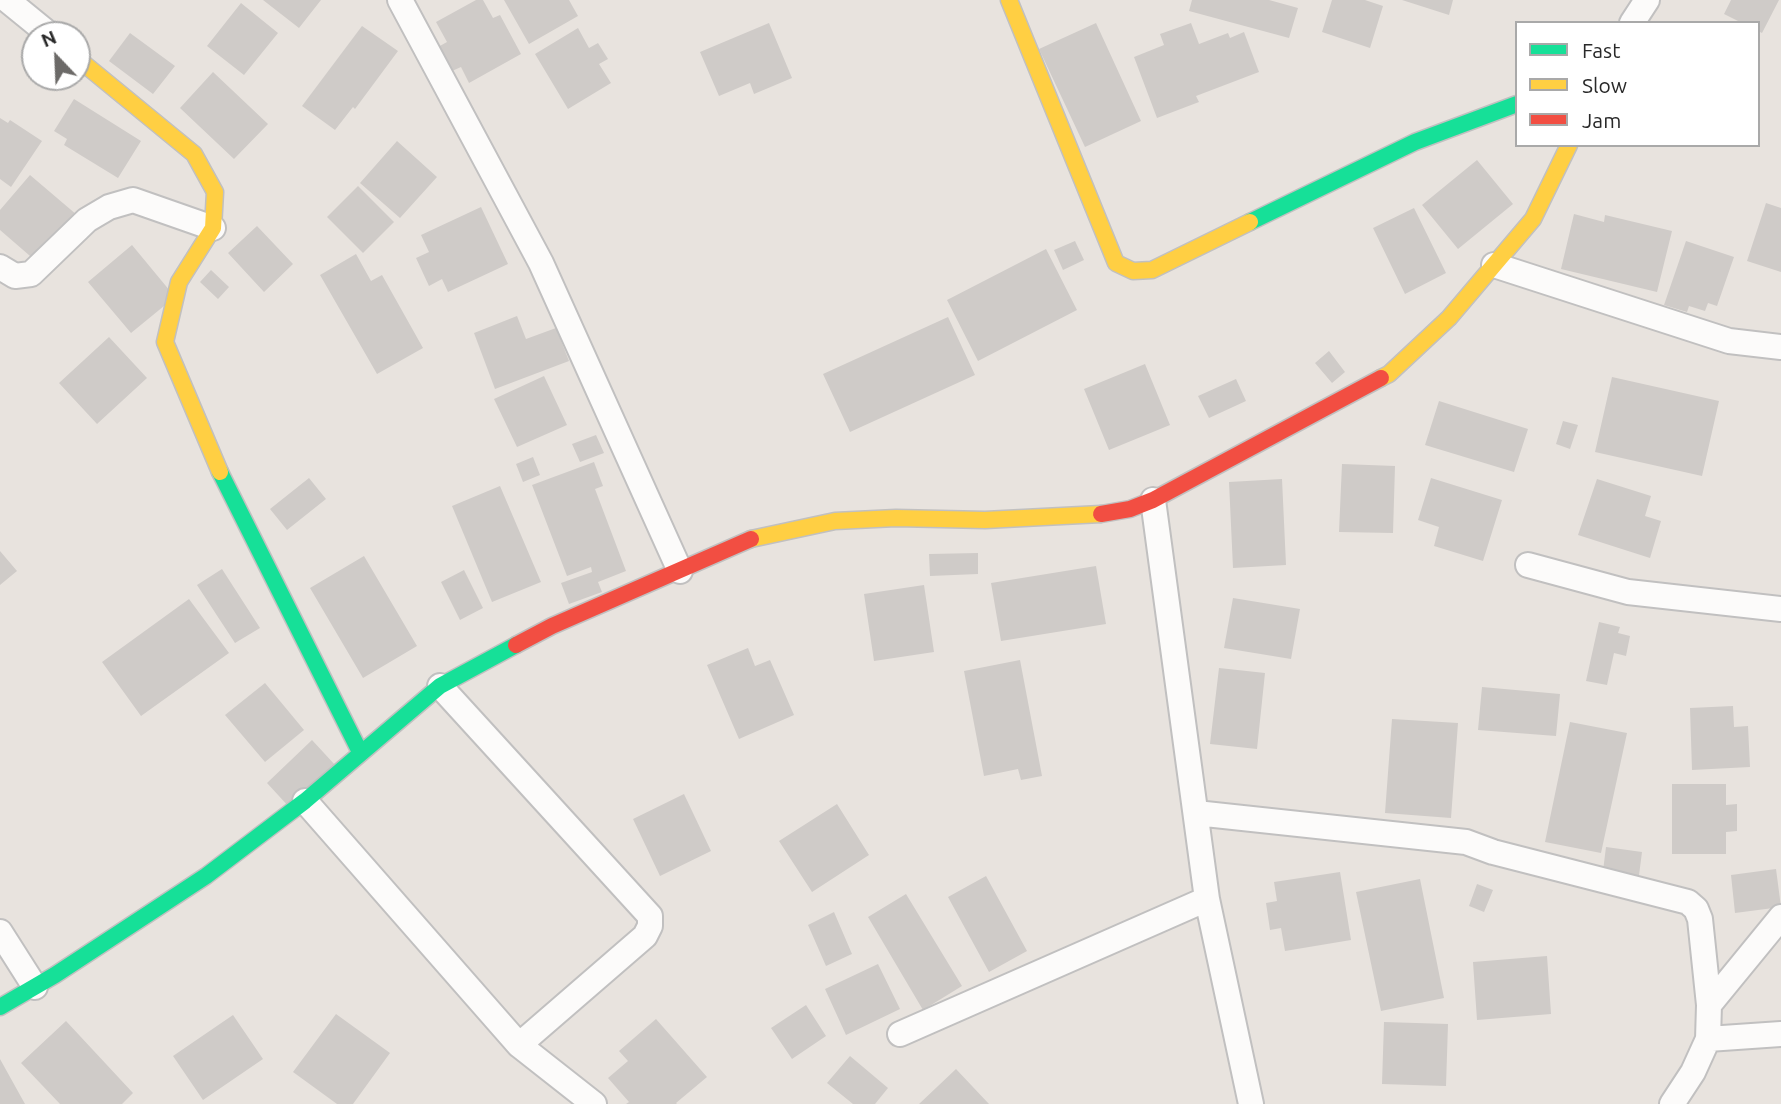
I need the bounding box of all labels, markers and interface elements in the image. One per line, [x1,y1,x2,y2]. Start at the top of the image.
north arrow [21,21,91,91]
legend [1515,21,1760,147]
text: N [38,26,59,51]
text: Fast [1582,38,1620,62]
text: Slow [1582,73,1627,97]
text: Jam [1582,108,1621,132]

